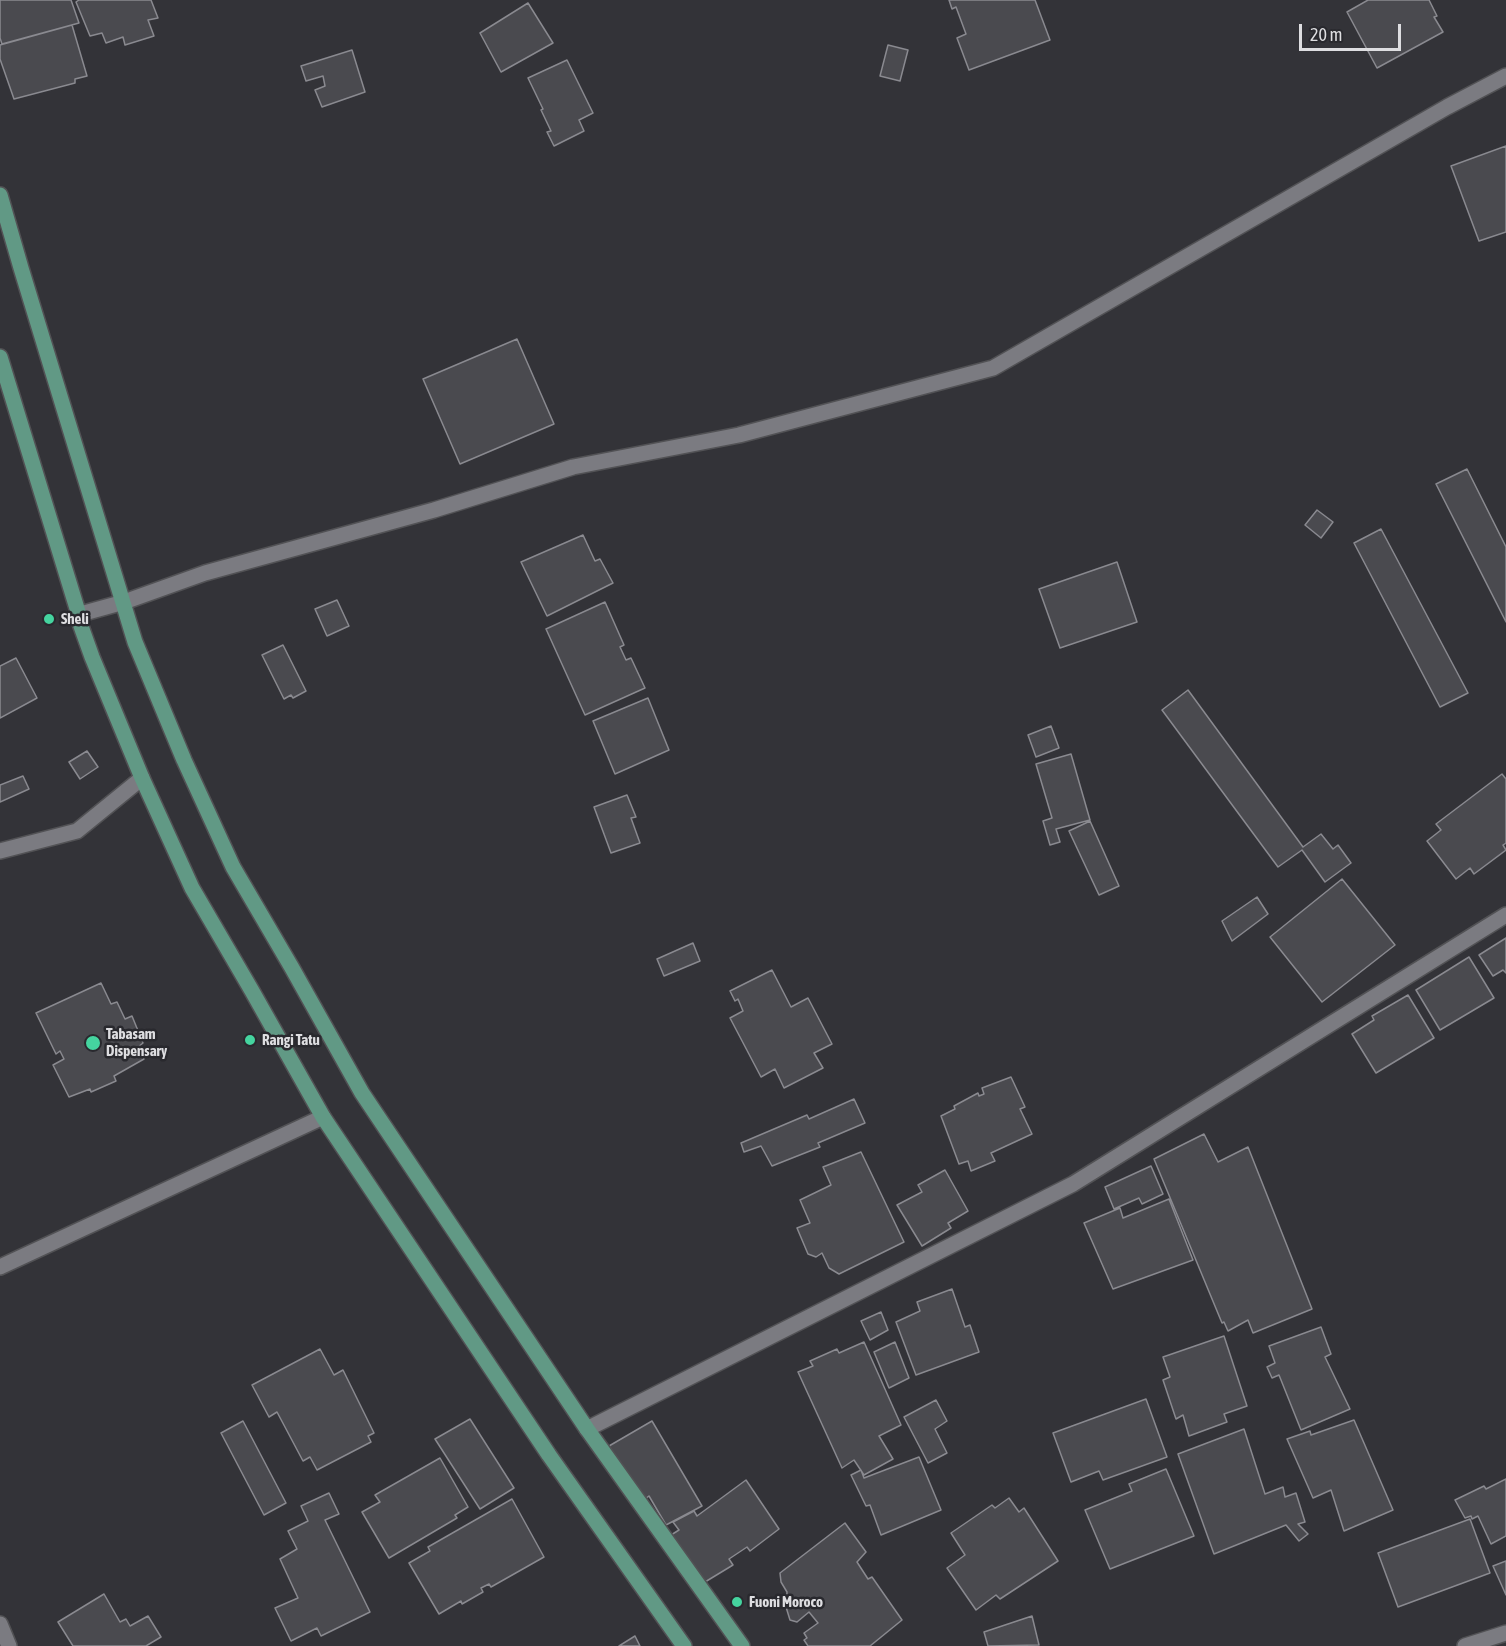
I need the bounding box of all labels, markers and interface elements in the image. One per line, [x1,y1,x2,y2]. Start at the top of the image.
scale bar [1302,12,1404,50]
text: 20 m [1310,24,1342,45]
place label: Sheli [61,610,89,628]
marker: Sheli [42,612,56,626]
place label: Tabasam Dispensary [106,1025,167,1060]
place label: Rangi Tatu [262,1031,320,1049]
marker: Rangi Tatu [243,1033,257,1047]
marker: Tabasam Dispensary [84,1034,102,1052]
place label: Fuoni Moroco [749,1593,823,1611]
marker: Fuoni Moroco [730,1595,744,1609]

